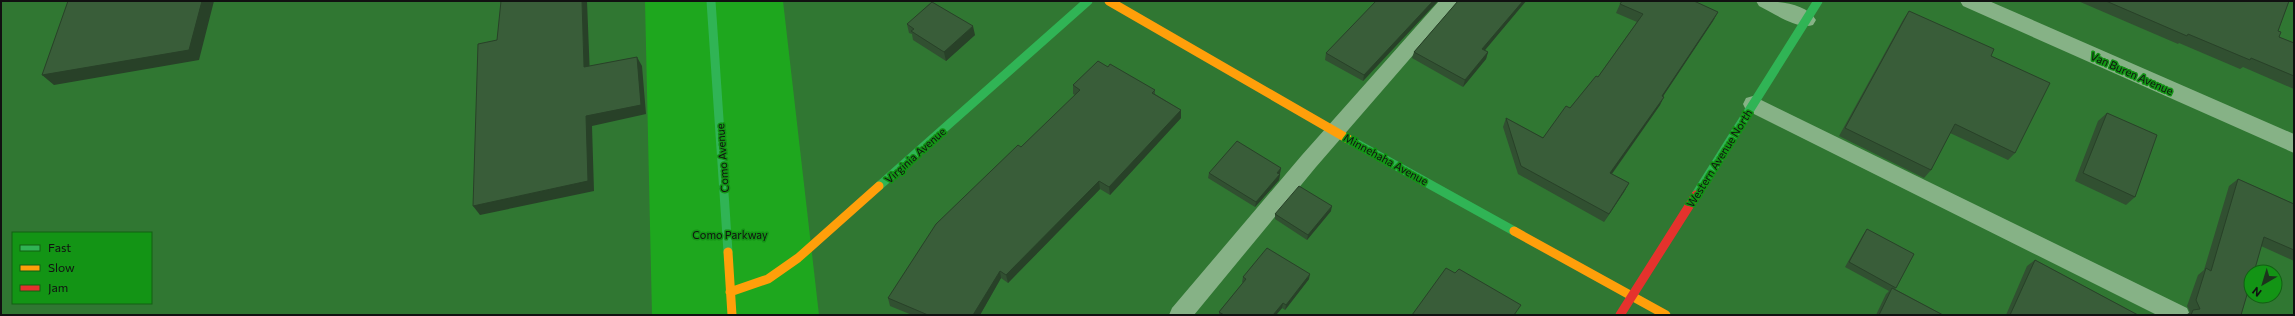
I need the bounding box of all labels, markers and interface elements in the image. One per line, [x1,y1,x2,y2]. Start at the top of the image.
street label: Van Buren Avenue [2088,49,2176,97]
street label: Western Avenue North [1684,107,1754,209]
street label: Como Avenue [713,123,731,193]
street label: Virginia Avenue [882,124,948,186]
street label: Minnehaha Avenue [1341,130,1431,188]
park label: Como Parkway [692,228,768,241]
legend [12,232,152,304]
text: Fast [48,240,71,254]
text: Slow [48,260,75,274]
north arrow [2243,264,2283,304]
text: Jam [48,280,68,295]
text: N [2249,285,2264,300]

